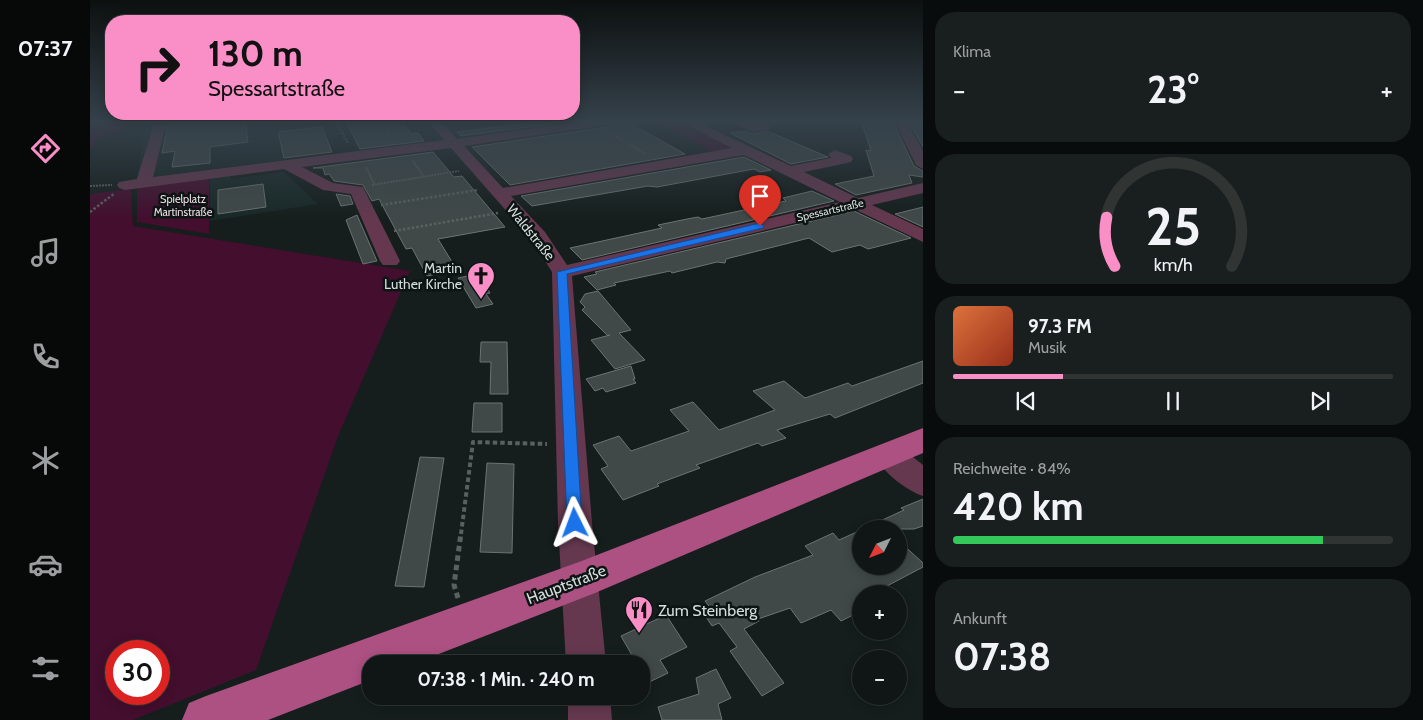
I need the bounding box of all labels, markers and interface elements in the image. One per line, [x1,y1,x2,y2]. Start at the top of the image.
text: 130 m [208,32,303,75]
text: 07:37 [18,35,72,62]
icon: right [125,35,190,100]
text: Klima [953,42,991,61]
text: 23° [1147,66,1199,113]
text: − [953,73,965,107]
text: + [1381,73,1393,107]
text: Spessartstraße [208,75,345,102]
icon: directions [28,131,63,166]
pin [739,175,781,226]
icon: arrive [746,182,774,210]
park label: Spielplatz Martinstraße [154,192,213,219]
street label: Spessartstraße [795,195,865,225]
text: 25 [1145,195,1201,258]
street label: Waldstraße [503,200,559,264]
icon: music [28,235,63,270]
text: km/h [1153,254,1193,275]
place label: Martin Luther Kirche [384,259,462,293]
church icon: Martin Luther Kirche [466,261,496,300]
text: 97.3 FM [1028,315,1092,338]
text: Musik [1028,338,1066,357]
icon: phone [28,339,63,374]
icon: previous [1012,387,1040,415]
icon: pause [1159,387,1187,415]
icon: next [1306,387,1334,415]
icon: climate [28,443,63,478]
text: Reichweite · 84% [953,459,1071,478]
text: 420 km [953,483,1084,530]
position arrow [548,496,600,548]
north arrow [852,520,908,575]
map controls [852,520,907,705]
icon: car [28,547,63,582]
street label: Hauptstraße [524,561,609,608]
button: + [852,585,907,640]
restaurant icon: Zum Steinberg [624,595,654,634]
place label: Zum Steinberg [658,601,758,620]
text: Ankunft [953,609,1007,628]
text: 07:38 [953,633,1051,680]
speed limit sign: 30 [105,640,170,705]
button: − [852,650,907,705]
icon: filters [28,651,63,686]
text: 07:38 · 1 Min. · 240 m [417,668,595,691]

